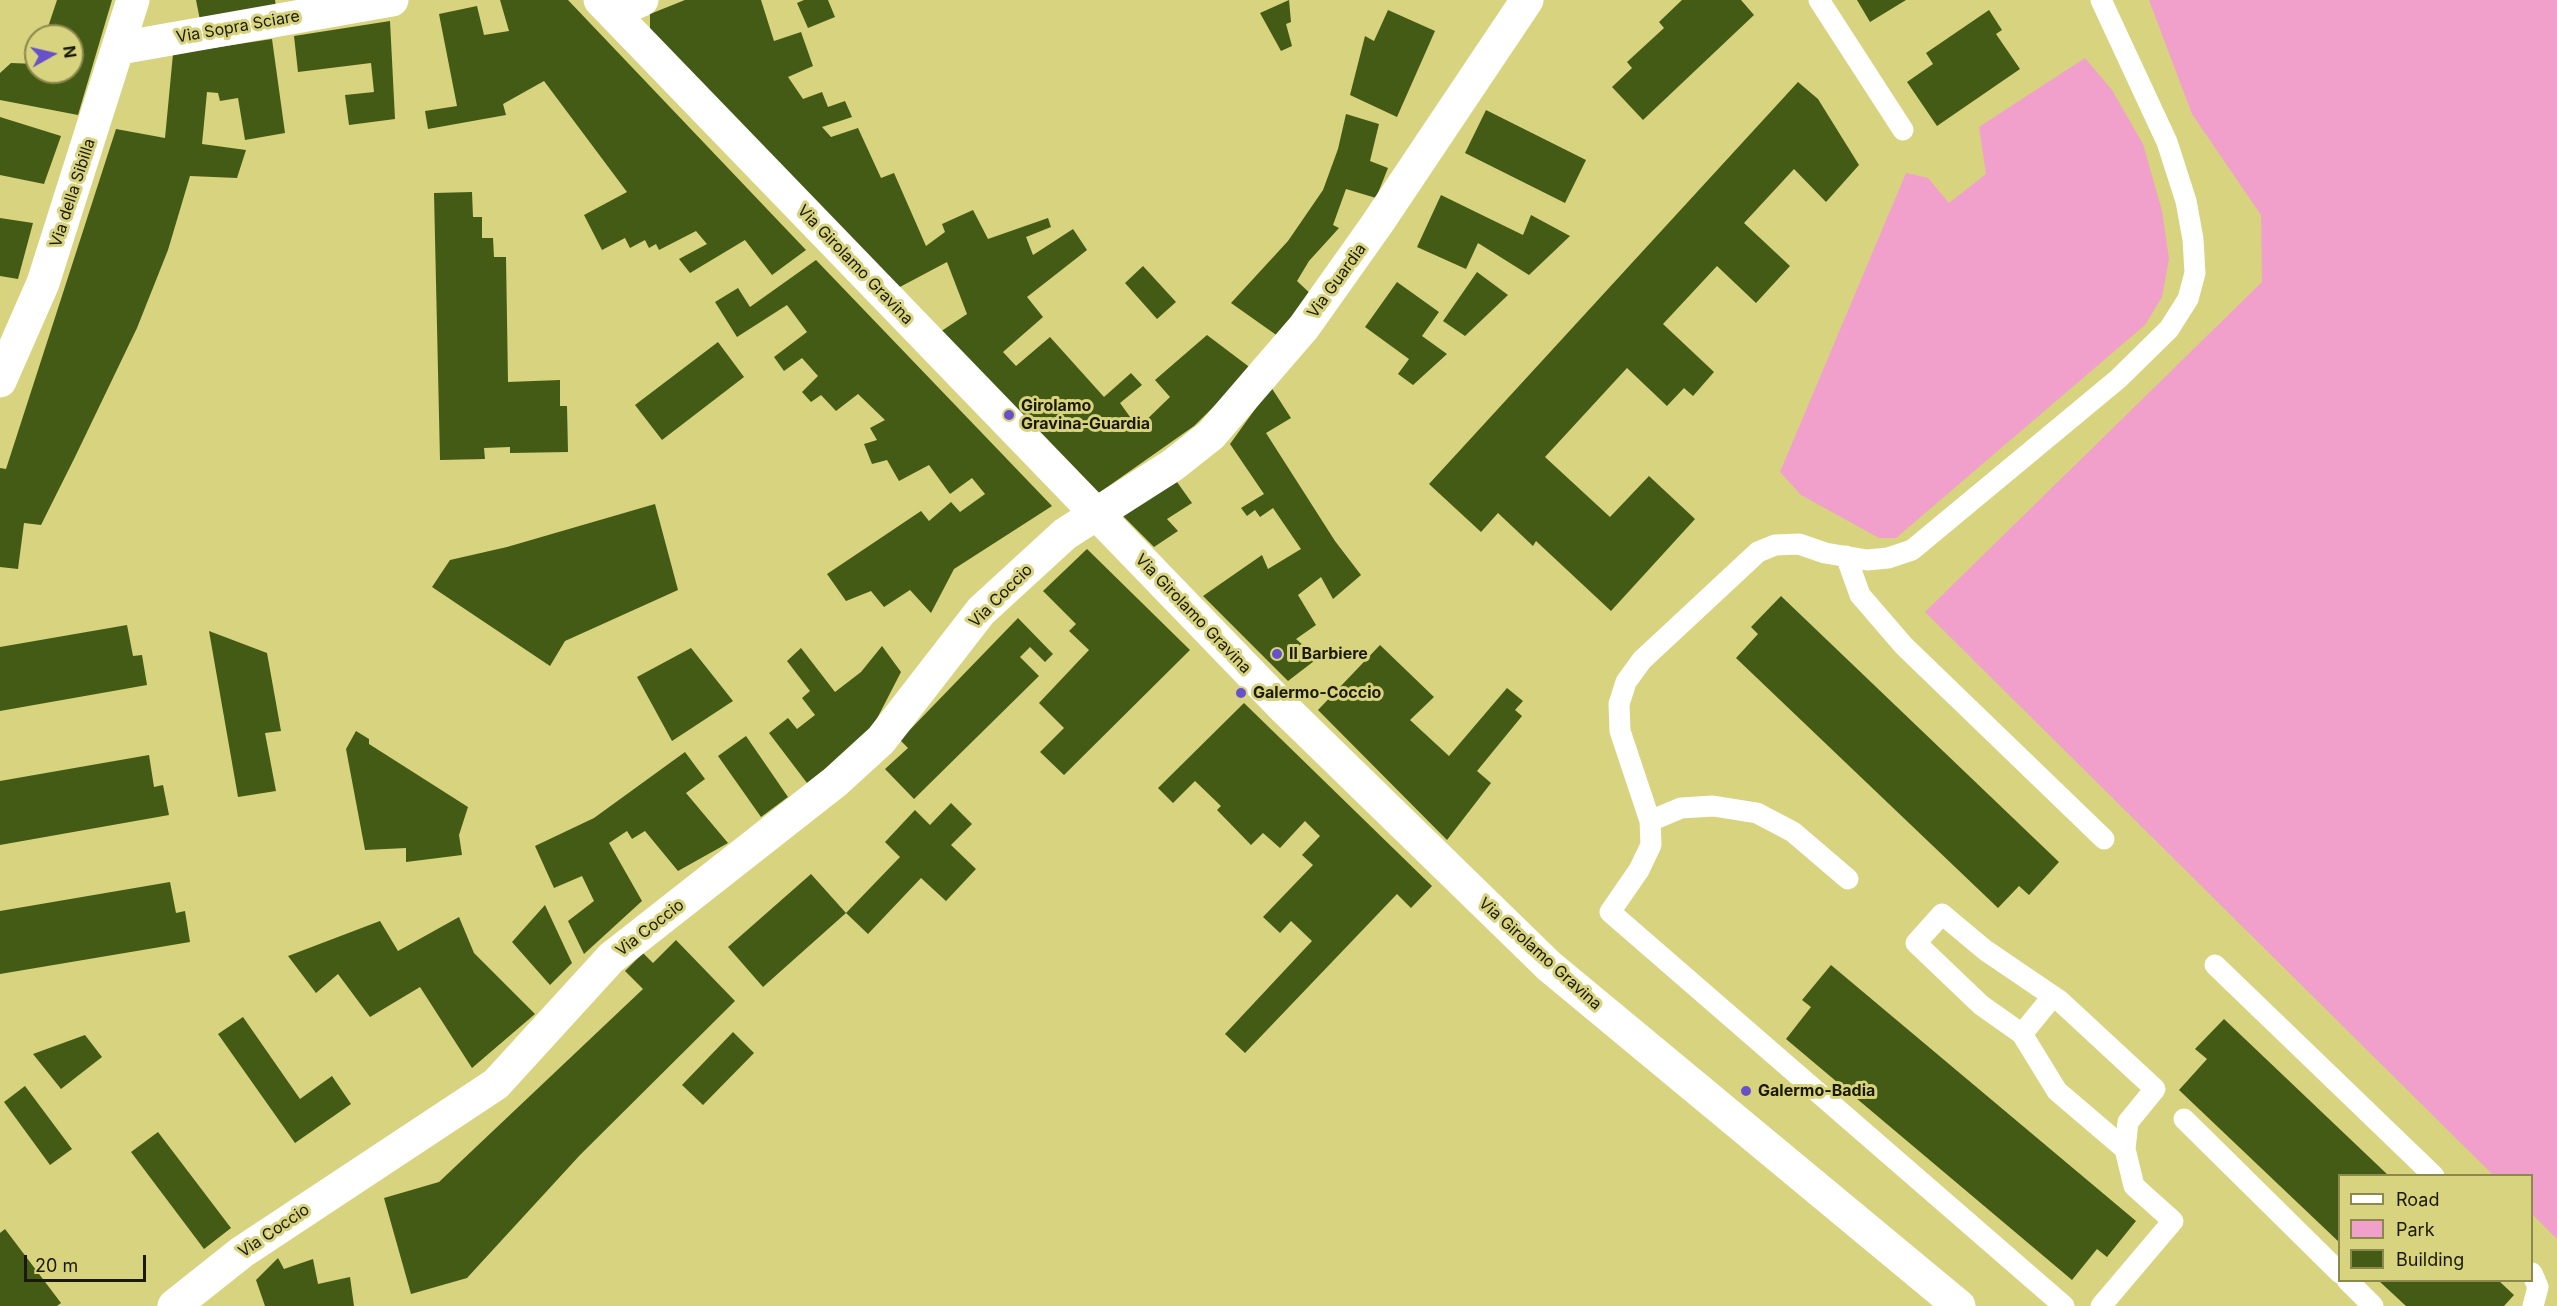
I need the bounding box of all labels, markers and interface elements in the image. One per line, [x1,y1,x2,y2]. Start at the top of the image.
street label: Via Sopra Sciare [175,7,301,47]
north arrow [24,24,84,84]
text: N [59,44,81,59]
street label: Via della Sibilla [46,136,100,250]
street label: Via Girolamo Gravina [793,201,917,329]
street label: Via Guardia [1304,240,1370,322]
place label: Girolamo Gravina-Guardia [1021,396,1150,434]
marker: Girolamo Gravina-Guardia [1002,408,1016,422]
street label: Via Girolamo Gravina [1131,550,1255,678]
street label: Via Coccio [965,560,1037,632]
place label: Il Barbiere [1289,644,1368,664]
marker: Il Barbiere [1270,647,1284,661]
place label: Galermo-Coccio [1253,683,1381,703]
marker: Galermo-Coccio [1234,686,1248,700]
street label: Via Girolamo Gravina [1475,894,1605,1014]
street label: Via Coccio [612,895,688,961]
place label: Galermo-Badia [1758,1081,1875,1101]
marker: Galermo-Badia [1739,1084,1753,1098]
legend [2338,1174,2533,1282]
text: Road [2396,1189,2439,1210]
street label: Via Coccio [235,1200,313,1262]
text: Park [2396,1219,2435,1240]
scale bar [27,1243,148,1281]
text: Building [2396,1249,2464,1270]
text: 20 m [35,1255,78,1276]

